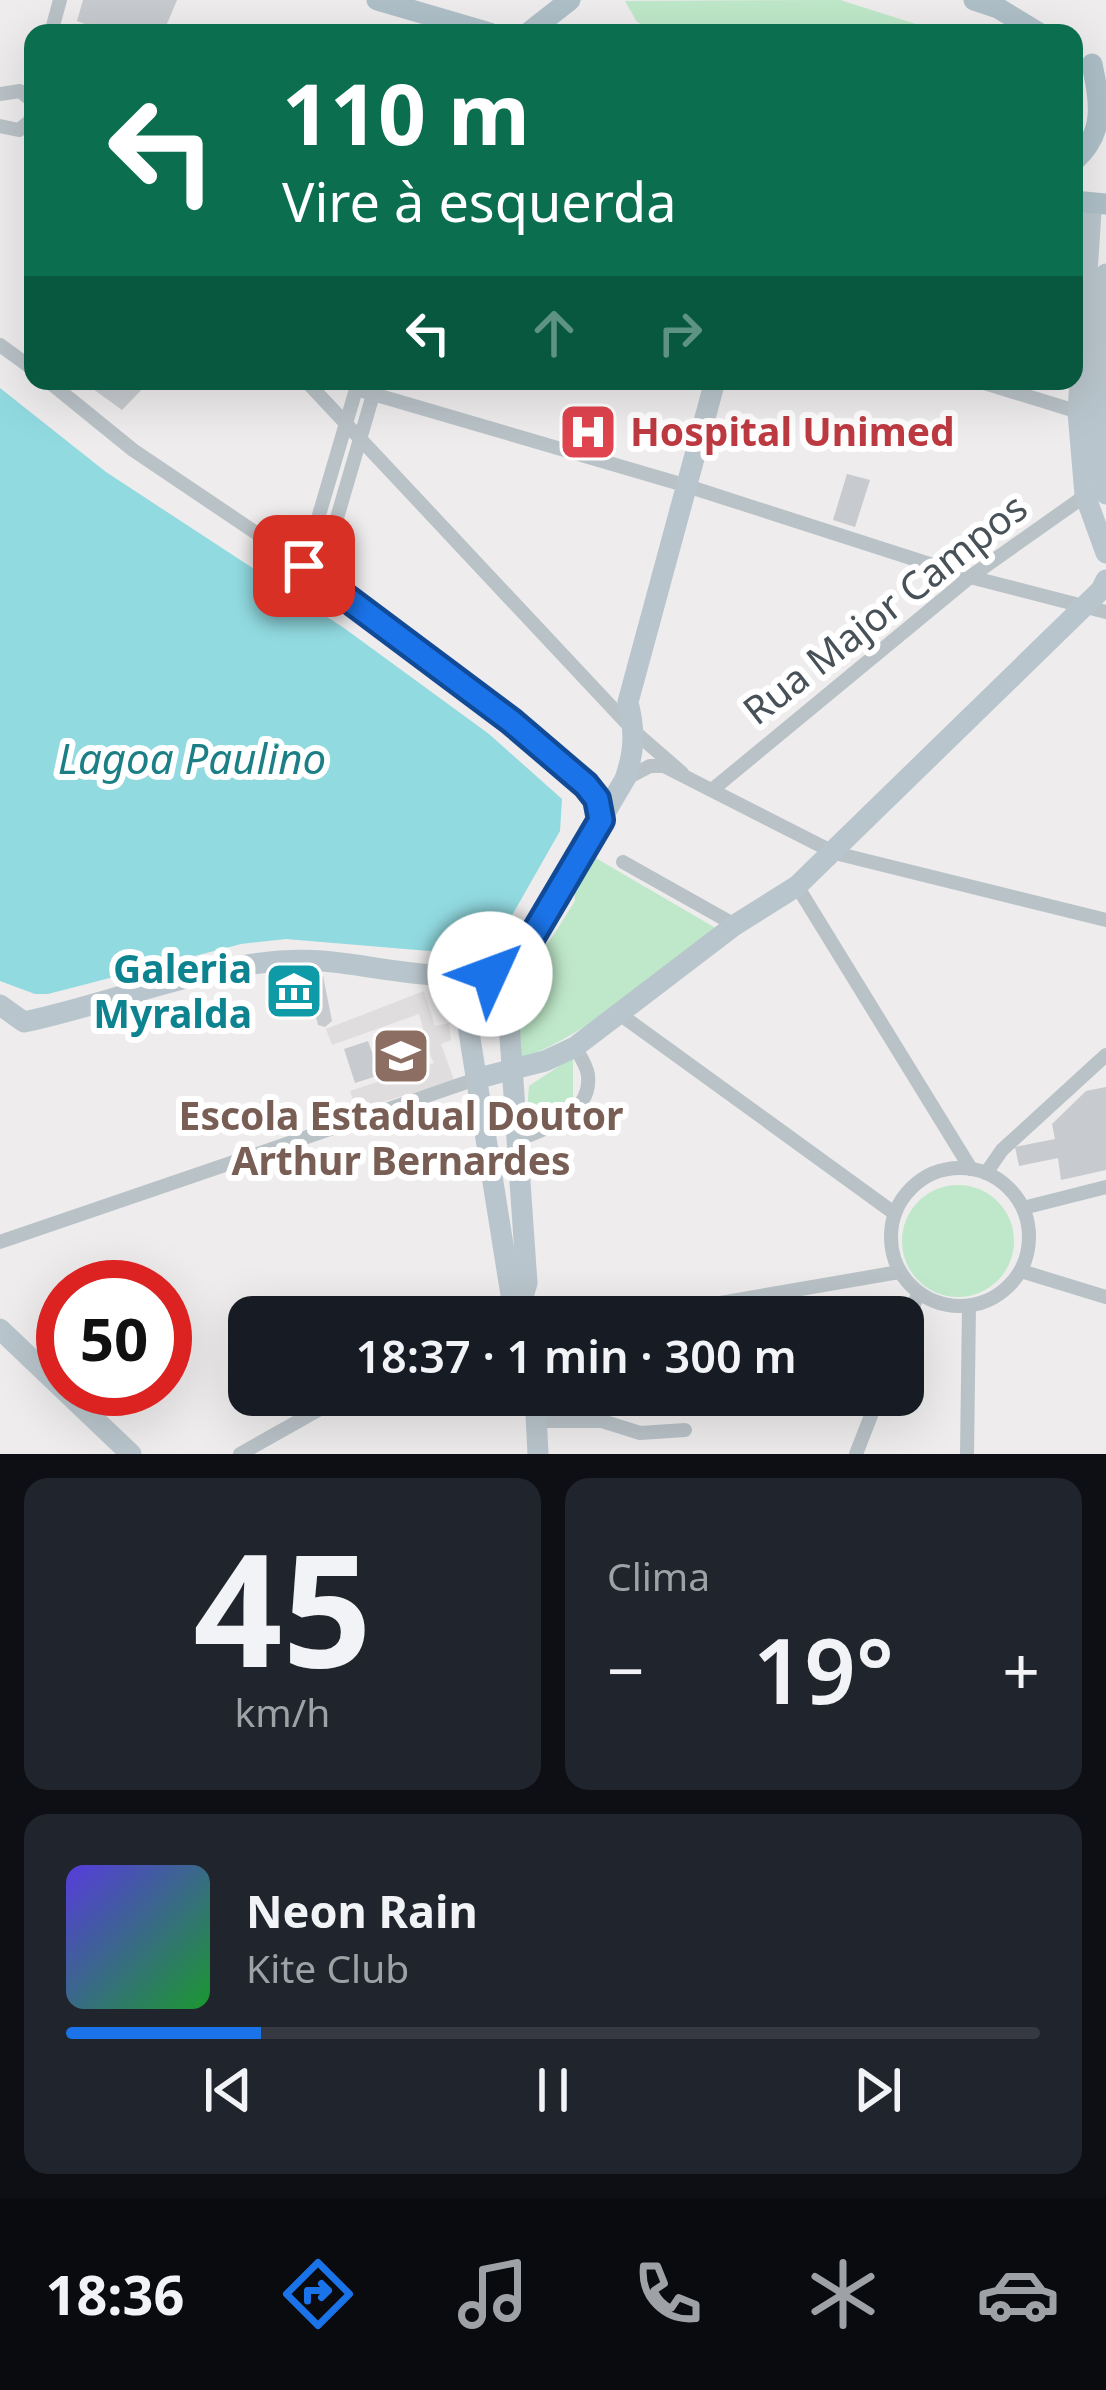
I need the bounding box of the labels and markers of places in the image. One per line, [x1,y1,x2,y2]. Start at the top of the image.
hospital icon: Hospital Unimed [557,401,619,463]
place label: Hospital Unimed [630,404,955,457]
pin [253,515,355,617]
place label: Galeria Myralda [93,941,252,1039]
museum icon: Galeria Myralda [263,960,325,1022]
school or university icon: Escola Estadual Doutor Arthur Bernardes [370,1025,432,1087]
place label: Escola Estadual Doutor Arthur Bernardes [179,1088,623,1186]

